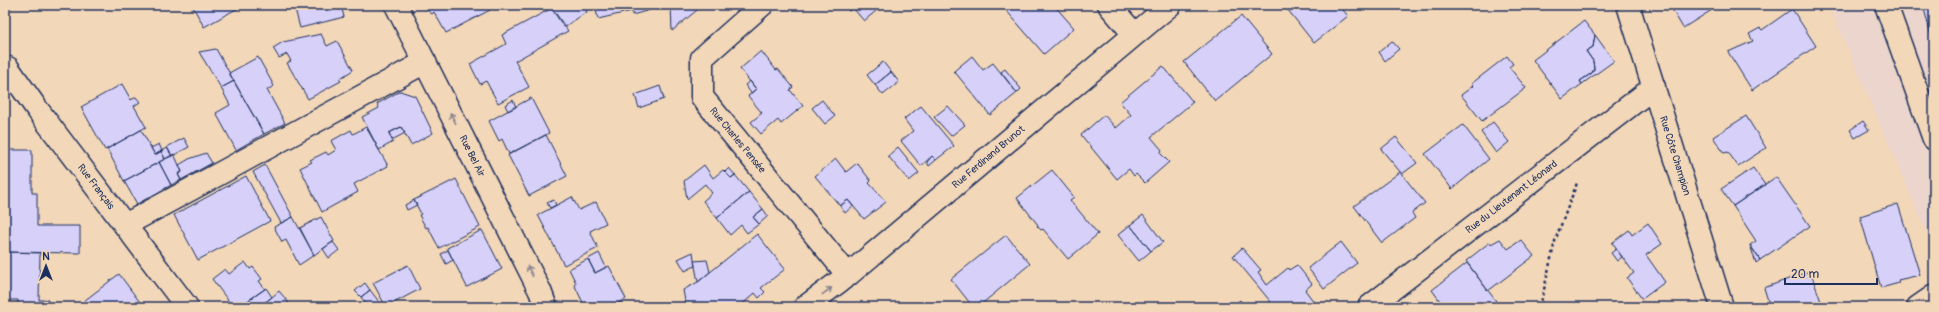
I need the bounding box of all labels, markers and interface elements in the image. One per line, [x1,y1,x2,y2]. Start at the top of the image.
street label: Rue Charles Pensée [707,105,768,176]
one-way arrow [449,112,456,124]
street label: Rue Côte Champion [1657,115,1693,197]
street label: Rue Ferdinand Brunot [950,123,1028,191]
street label: Rue Bel Air [457,133,488,179]
street label: Rue du Lieutenant Léonard [1463,158,1560,236]
street label: Rue Français [75,162,117,212]
north arrow [26,246,66,286]
text: N [42,250,50,263]
scale bar [1785,260,1877,286]
one-way arrow [526,266,533,278]
text: 20 m [1791,267,1820,282]
one-way arrow [821,287,832,295]

